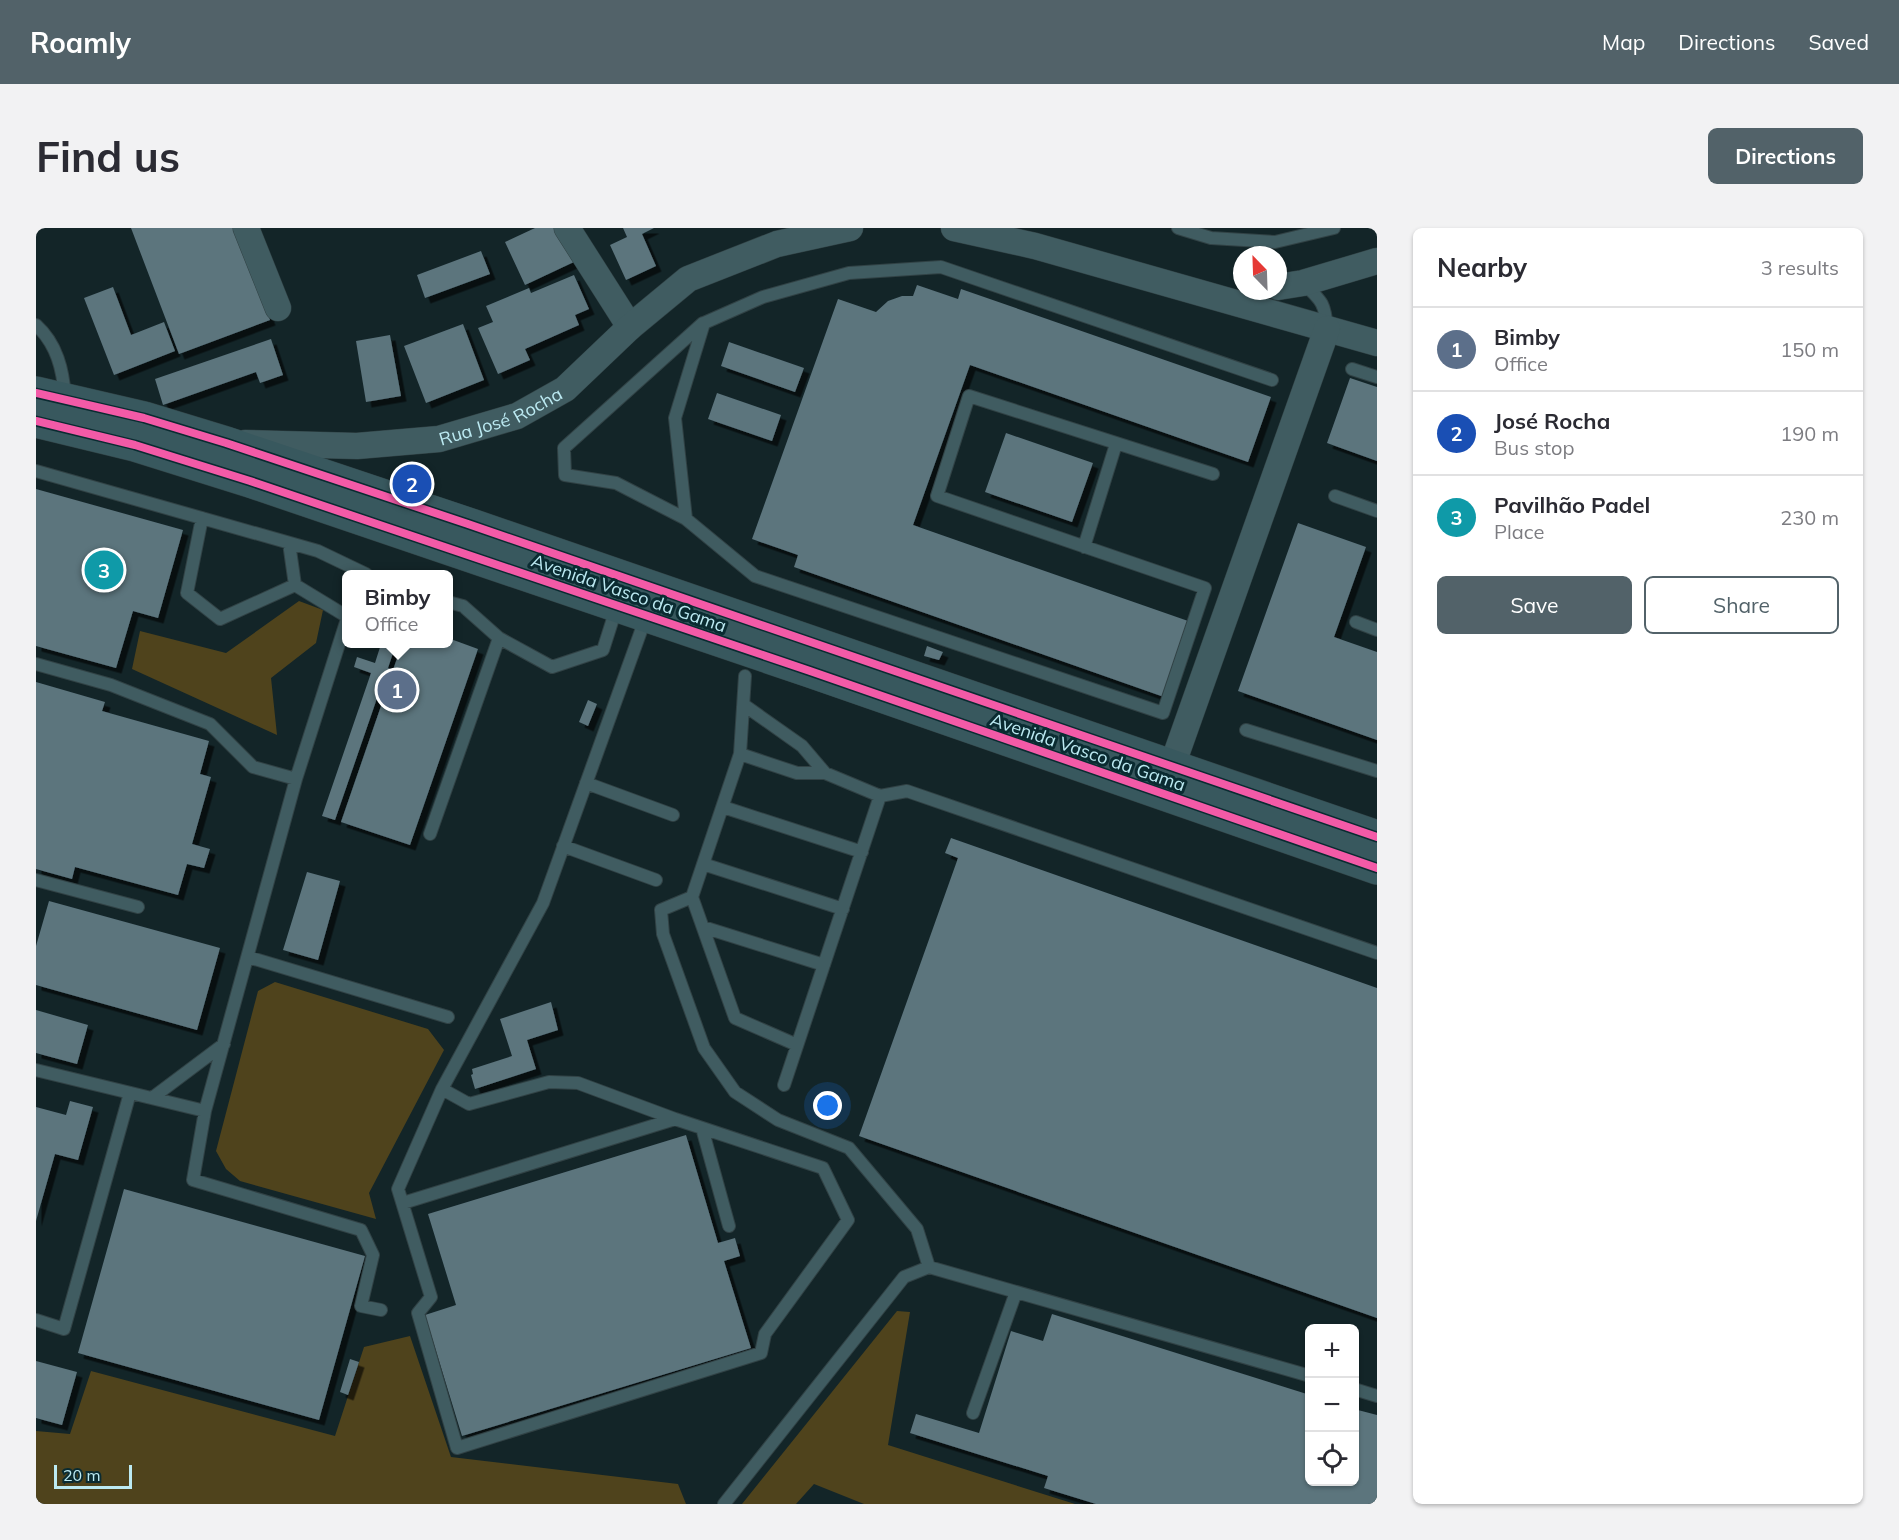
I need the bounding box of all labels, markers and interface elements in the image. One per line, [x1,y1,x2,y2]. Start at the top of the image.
text: Roamly [30,25,131,60]
text: Map [1602,29,1645,55]
text: Directions [1678,29,1775,55]
text: Saved [1808,29,1869,55]
button: Directions [1708,128,1863,184]
text: Find us [36,130,180,183]
north arrow [1233,246,1287,300]
text: Nearby [1437,251,1527,284]
text: 3 results [1761,255,1839,280]
text: Bimby [1494,323,1560,351]
text: 1 [1451,337,1463,362]
text: 150 m [1780,337,1839,362]
text: Office [1494,351,1548,376]
street label: Rua José Rocha [436,382,566,450]
text: José Rocha [1494,407,1610,435]
text: 2 [1451,421,1463,446]
text: 190 m [1780,421,1839,446]
text: Bus stop [1494,435,1574,460]
pin: 2 [392,462,431,506]
text: Pavilhão Padel [1494,491,1650,519]
text: 3 [1451,505,1463,530]
text: 230 m [1780,505,1839,530]
text: Place [1494,519,1544,544]
pin: 3 [84,548,124,592]
street label: Avenida Vasco da Gama [528,549,730,637]
popup [342,570,453,648]
button: Save [1437,576,1632,634]
button: Share [1644,576,1839,634]
text: Bimby [364,583,431,611]
text: Office [364,611,418,636]
pin: 1 [378,668,416,712]
street label: Avenida Vasco da Gama [987,708,1189,796]
your location [813,1091,842,1120]
map controls [1305,1324,1359,1486]
button: + [1305,1324,1359,1378]
button: − [1305,1378,1359,1432]
button: locate [1305,1432,1359,1486]
scale bar [54,1462,132,1490]
text: 20 m [63,1465,100,1485]

